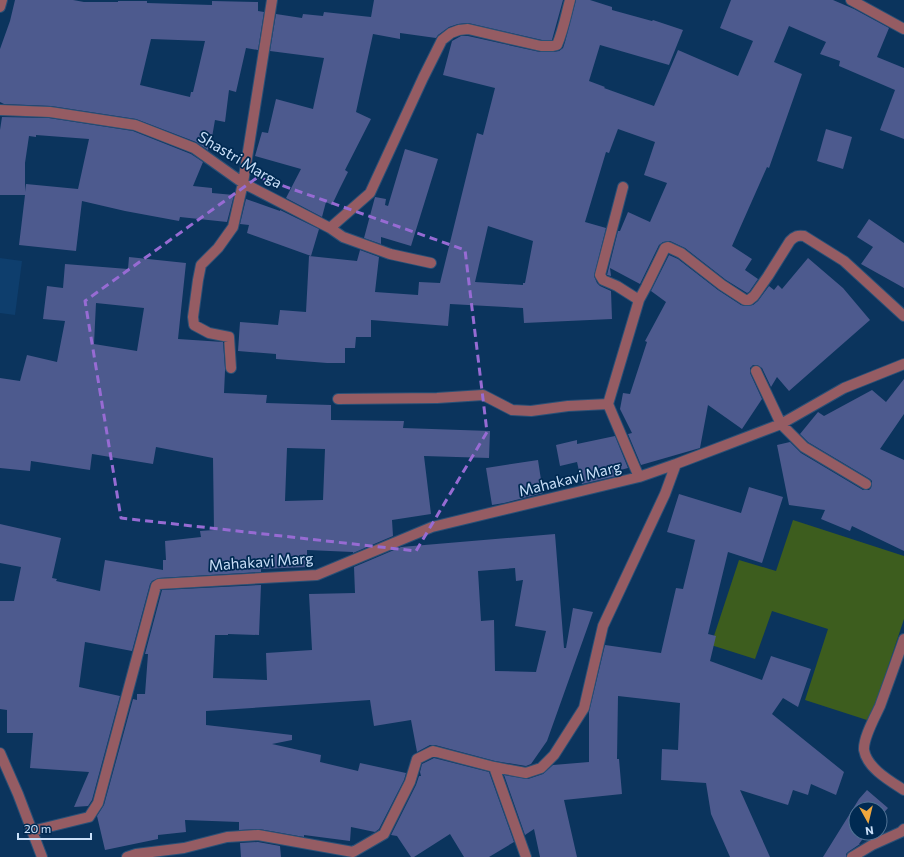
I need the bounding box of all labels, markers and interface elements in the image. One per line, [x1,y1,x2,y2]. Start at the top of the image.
street label: Shastri Marga [195,127,286,191]
street label: Mahakavi Marg [517,457,623,499]
street label: Mahakavi Marg [208,548,314,574]
north arrow [848,801,888,841]
scale bar [18,815,91,841]
text: 20 m [24,821,51,835]
text: N [864,824,874,838]

